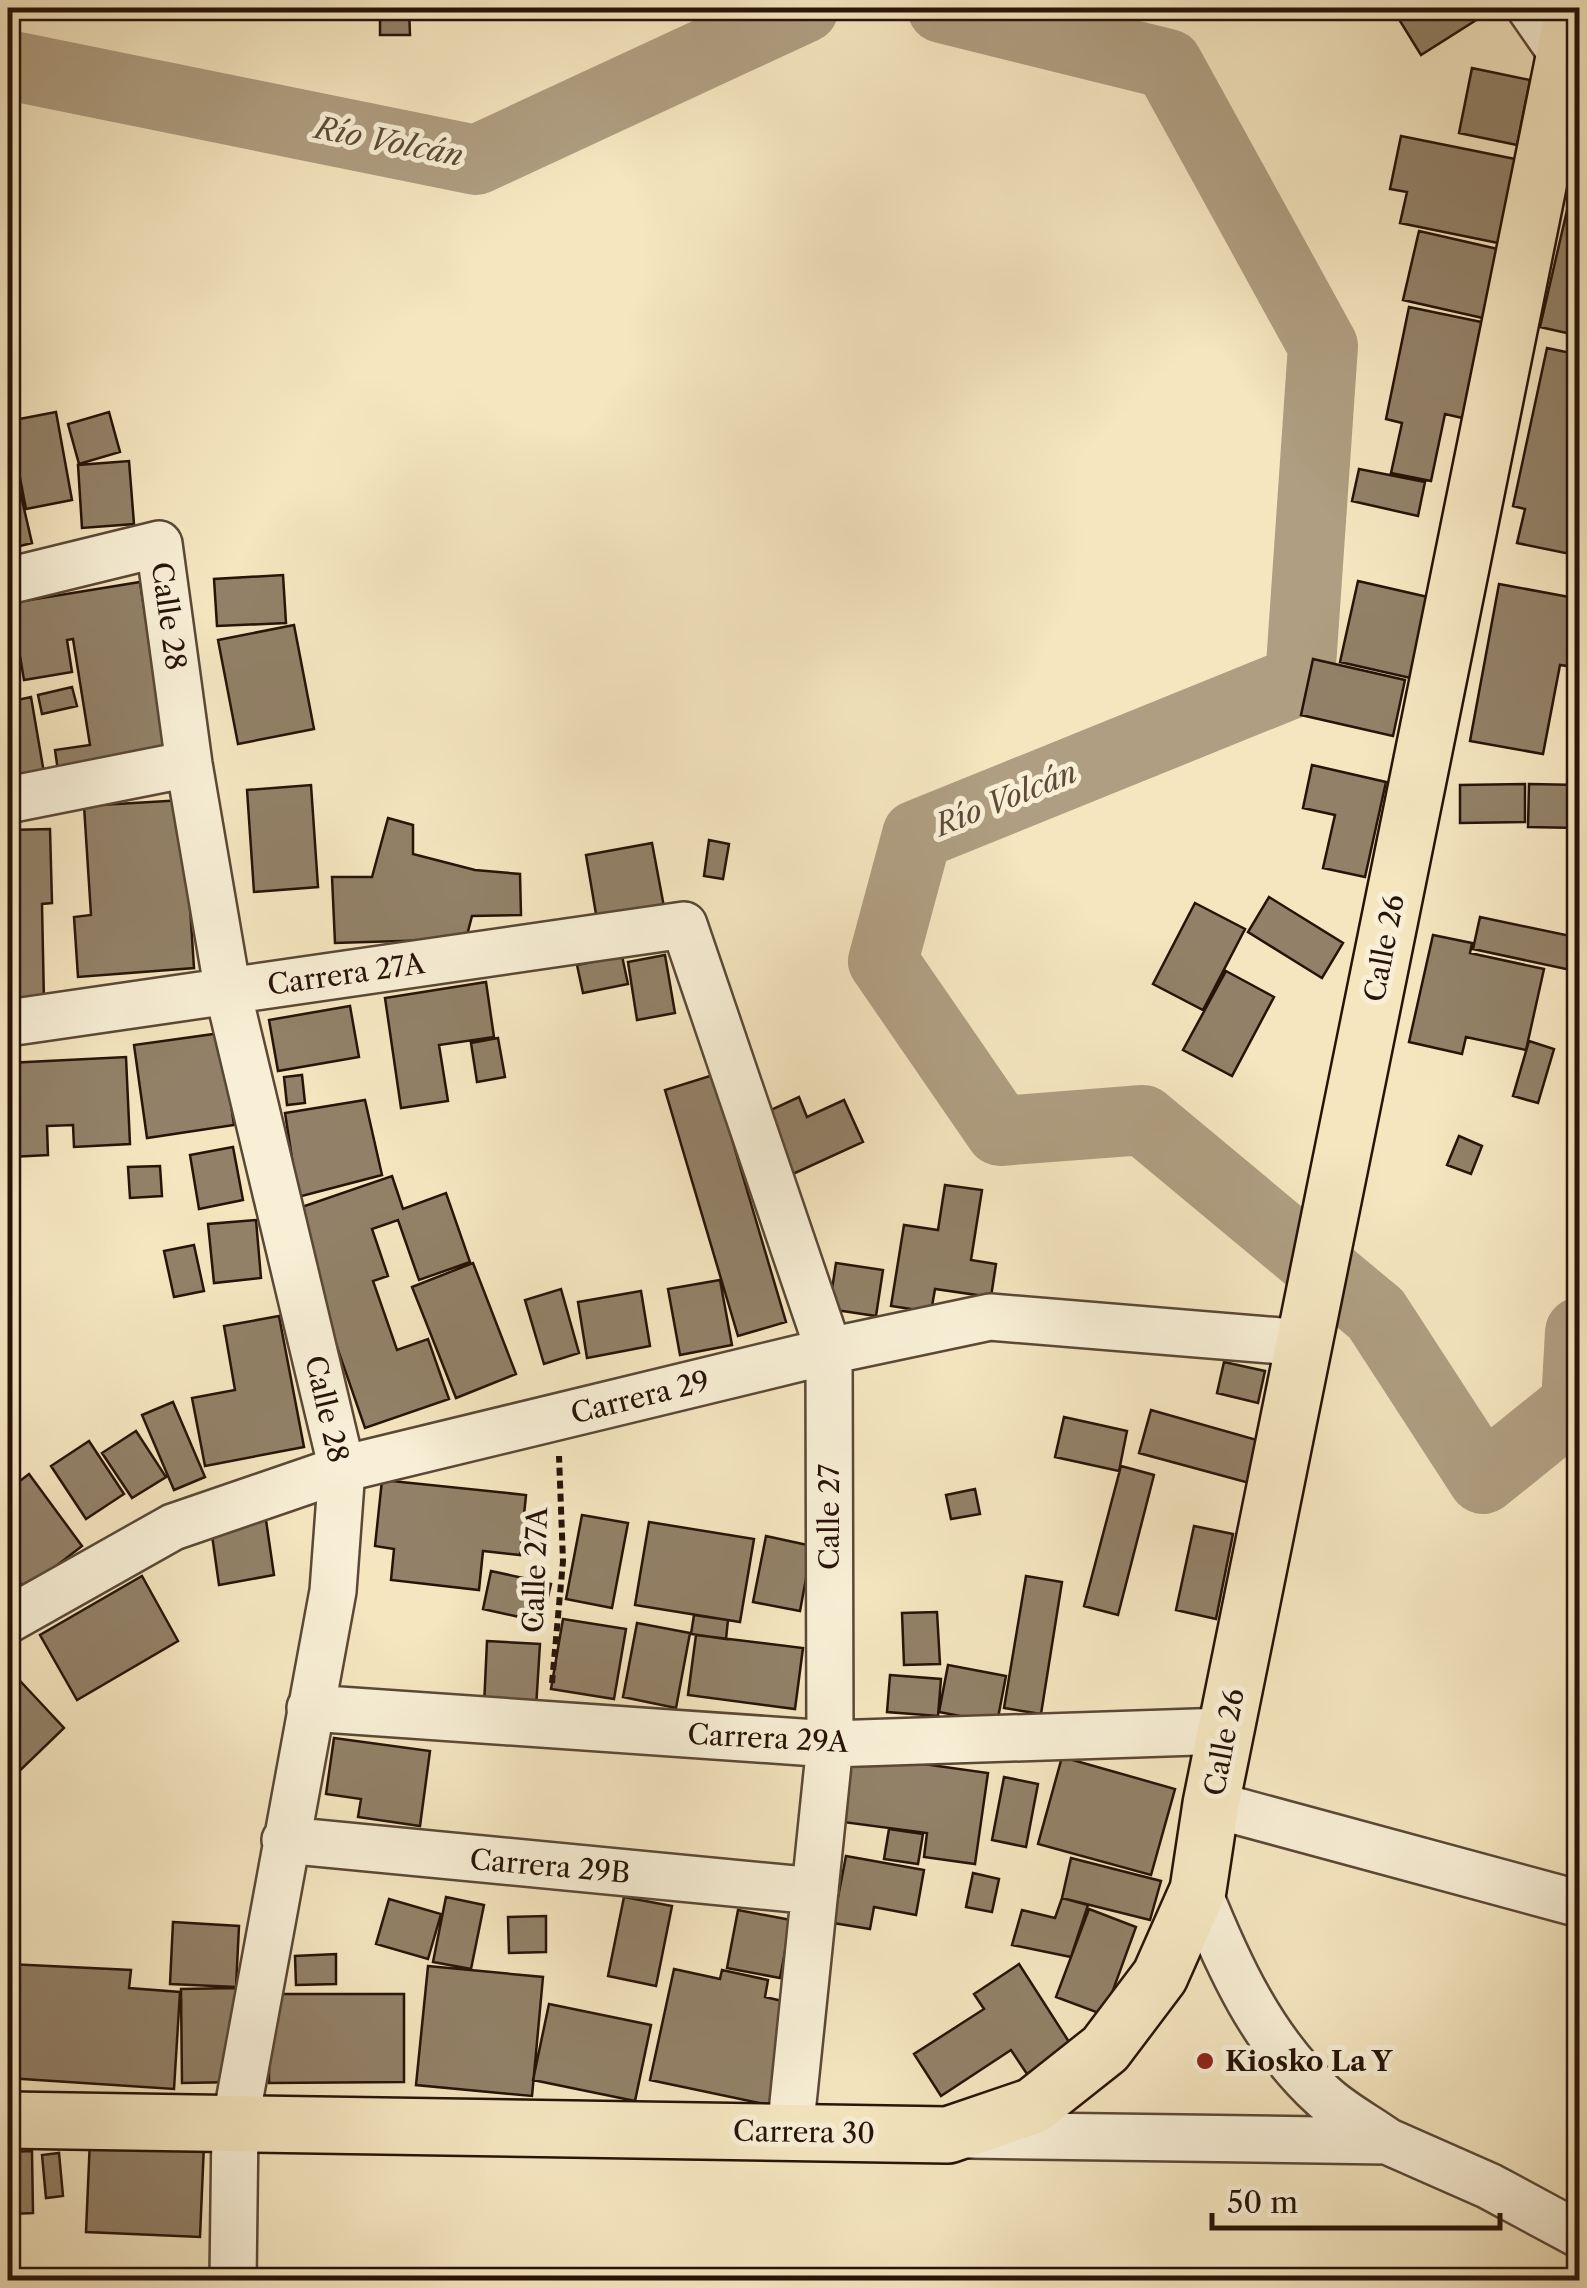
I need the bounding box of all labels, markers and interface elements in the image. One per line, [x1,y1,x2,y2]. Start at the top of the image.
water label: Río Volcán [310,109,466,174]
street label: Calle 28 [145,560,193,672]
water label: Río Volcán [927,753,1082,845]
street label: Calle 26 [1357,891,1411,1005]
street label: Carrera 27A [265,946,428,1002]
street label: Calle 28 [298,1352,356,1466]
street label: Carrera 29 [567,1363,713,1431]
street label: Calle 27 [812,1464,846,1570]
street label: Calle 27A [516,1505,554,1633]
street label: Calle 26 [1197,1685,1251,1799]
street label: Carrera 29A [687,1717,851,1759]
street label: Carrera 29B [468,1842,632,1890]
place label: Kiosko La Y [1225,2044,1394,2078]
marker: Kiosko La Y [1194,2050,1216,2072]
street label: Carrera 30 [733,2114,875,2150]
scale bar [1212,2168,1500,2230]
text: 50 m [1227,2184,1298,2221]

